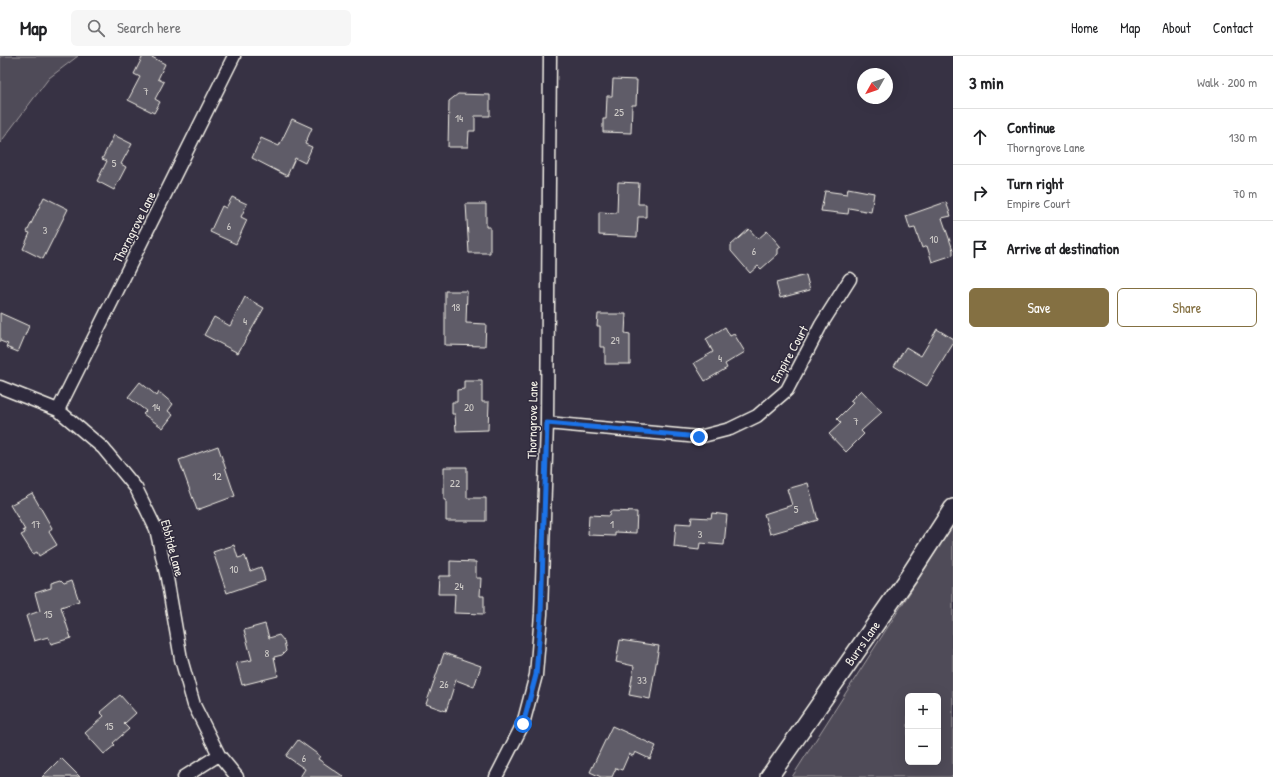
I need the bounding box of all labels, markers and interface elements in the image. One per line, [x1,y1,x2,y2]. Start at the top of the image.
search box [71,10,351,46]
text: Map [20,15,47,41]
icon: search [85,17,107,39]
text: Search here [117,17,181,38]
text: Home [1071,18,1098,37]
text: Map [1120,18,1140,37]
text: About [1162,18,1191,37]
text: Contact [1213,18,1253,37]
north arrow [857,68,893,104]
text: 3 min [969,71,1004,94]
text: Walk · 200 m [1197,73,1257,91]
house number: 7 [143,84,149,98]
house number: 25 [614,105,624,119]
house number: 14 [455,111,463,125]
text: Continue [1007,117,1055,138]
icon: ahead [969,126,991,148]
text: 130 m [1229,128,1257,146]
text: Thorngrove Lane [1007,138,1085,156]
house number: 5 [112,156,117,170]
text: Turn right [1007,173,1063,194]
icon: right [969,182,991,204]
text: 70 m [1233,184,1257,202]
street label: Thorngrove Lane [108,188,160,266]
text: Empire Court [1007,194,1070,212]
house number: 6 [227,219,232,233]
house number: 3 [43,223,48,237]
house number: 10 [930,232,939,246]
icon: arrive [969,238,991,260]
text: Arrive at destination [1007,238,1119,259]
house number: 6 [752,244,757,258]
button: Save [969,288,1109,327]
button: Share [1117,288,1257,327]
house number: 18 [452,300,461,314]
house number: 4 [243,314,247,328]
street label: Empire Court [766,322,812,386]
house number: 29 [610,333,620,347]
house number: 4 [718,351,722,365]
street label: Thorngrove Lane [522,381,542,459]
house number: 14 [152,400,160,414]
house number: 20 [464,400,474,414]
house number: 7 [853,414,859,428]
route end [690,428,708,446]
house number: 12 [212,469,222,483]
house number: 22 [450,476,460,490]
house number: 5 [794,502,799,516]
house number: 17 [31,517,41,531]
house number: 1 [610,517,614,531]
street label: Ebbtide Lane [157,518,189,578]
house number: 3 [698,527,703,541]
house number: 10 [230,562,239,576]
house number: 24 [454,579,464,593]
house number: 15 [44,607,53,621]
street label: Burrs Lane [840,617,884,669]
house number: 8 [265,646,270,660]
house number: 33 [637,673,647,687]
house number: 26 [439,677,449,691]
map controls [905,693,941,765]
button: + [905,693,941,729]
route start [514,715,532,733]
house number: 15 [105,719,114,733]
button: − [905,729,941,765]
house number: 6 [302,751,307,765]

